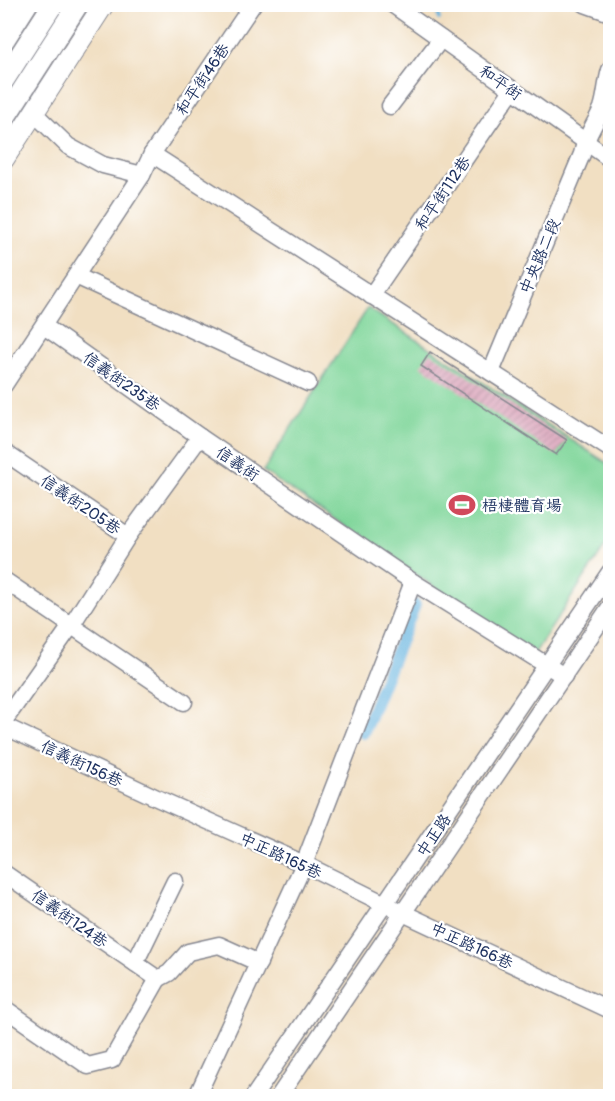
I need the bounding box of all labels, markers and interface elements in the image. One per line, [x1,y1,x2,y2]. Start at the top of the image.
street label: 和平街46巷 [171,40,234,119]
street label: 和平街 [475,61,526,105]
street label: 和平街112巷 [411,153,475,235]
street label: 中央路二段 [515,216,565,297]
street label: 信義街235巷 [79,348,164,416]
street label: 信義街 [212,442,263,486]
street label: 信義街205巷 [36,471,124,539]
sports icon: 梧棲體育場 [447,490,477,520]
place label: 梧棲體育場 [482,496,562,516]
street label: 信義街156巷 [37,736,126,792]
street label: 中正路 [412,810,456,861]
street label: 中正路165巷 [236,828,325,884]
street label: 信義街124巷 [27,885,111,952]
street label: 中正路166巷 [427,918,516,974]

